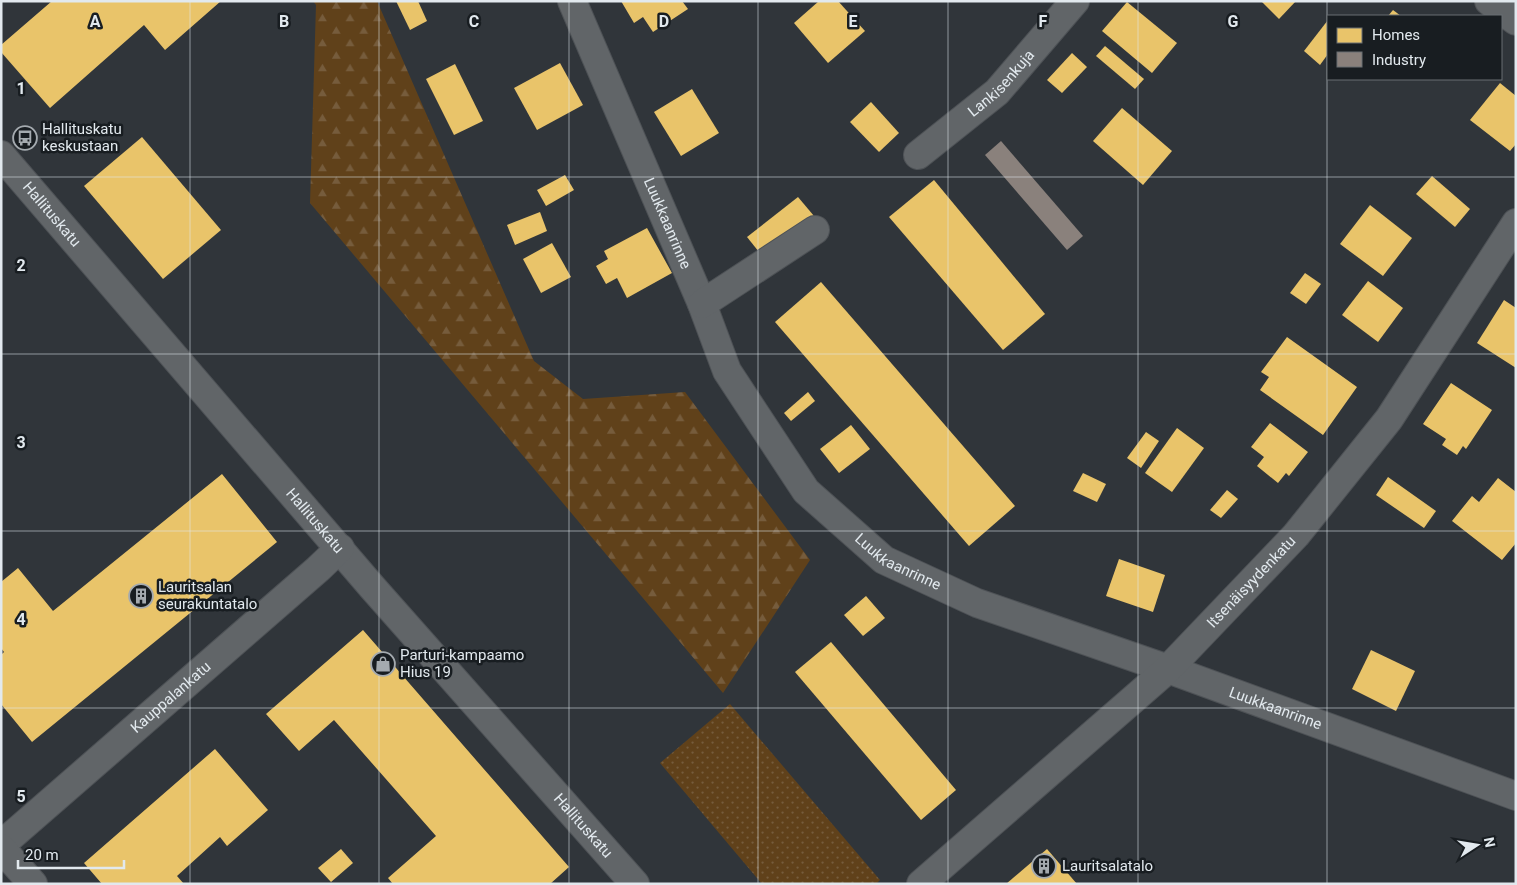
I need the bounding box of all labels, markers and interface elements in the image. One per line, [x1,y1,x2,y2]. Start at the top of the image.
text: A [90,12,101,31]
text: B [279,12,289,31]
text: C [469,12,479,31]
text: D [659,12,669,31]
text: E [849,12,858,31]
text: F [1039,12,1048,31]
text: G [1228,12,1239,31]
legend [1327,15,1502,80]
text: Homes [1372,26,1420,44]
street label: Lankisenkuja [964,46,1038,121]
text: Industry [1372,51,1426,69]
text: 1 [16,79,26,98]
place label: Hallituskatu keskustaan [42,120,122,155]
bus stop icon: Hallituskatu keskustaan [12,125,38,151]
street label: Luukkaanrinne [640,175,695,272]
street label: Hallituskatu [19,178,85,250]
text: 2 [16,256,26,275]
text: 3 [16,433,26,452]
street label: Hallituskatu [282,485,348,557]
street label: Luukkaanrinne [851,530,944,594]
street label: Itsenäisyydenkatu [1203,532,1299,632]
place label: Lauritsalan seurakuntatalo [158,578,257,613]
building icon: Lauritsalan seurakuntatalo [128,583,154,609]
text: 4 [16,610,26,629]
place label: Parturi-kampaamo Hius 19 [400,646,524,681]
shop icon: Parturi-kampaamo Hius 19 [370,651,396,677]
street label: Kauppalankatu [127,658,214,737]
street label: Luukkaanrinne [1227,683,1324,733]
text: 5 [16,787,26,806]
street label: Hallituskatu [550,790,616,861]
north arrow [1452,820,1502,870]
text: N [1481,836,1499,849]
scale bar [18,838,124,870]
text: 20 m [25,846,59,864]
building icon: Lauritsalatalo [1031,853,1057,879]
place label: Lauritsalatalo [1062,857,1153,875]

